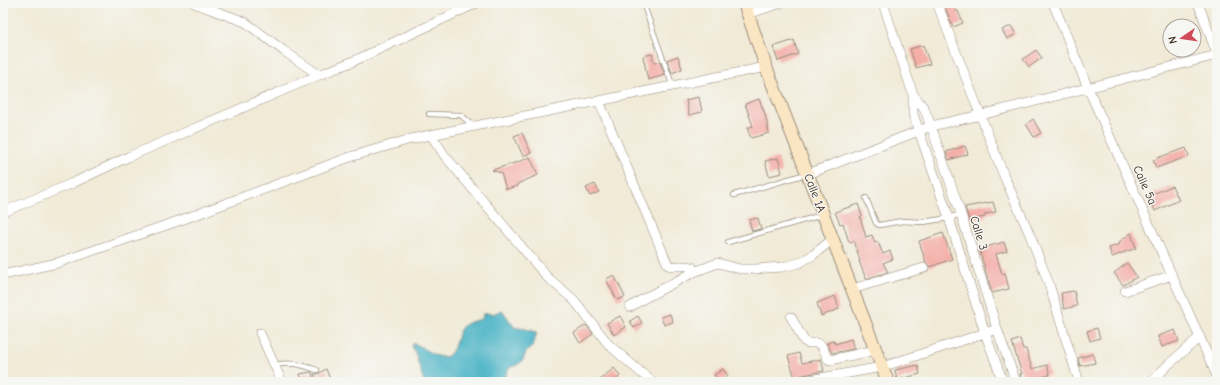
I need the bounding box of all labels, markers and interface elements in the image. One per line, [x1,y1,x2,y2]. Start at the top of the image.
north arrow [1162,18,1202,58]
text: N [1166,35,1180,45]
street label: Calle 5a [1130,163,1160,207]
street label: Calle 1A [801,172,829,214]
street label: Calle 3 [967,214,991,252]

